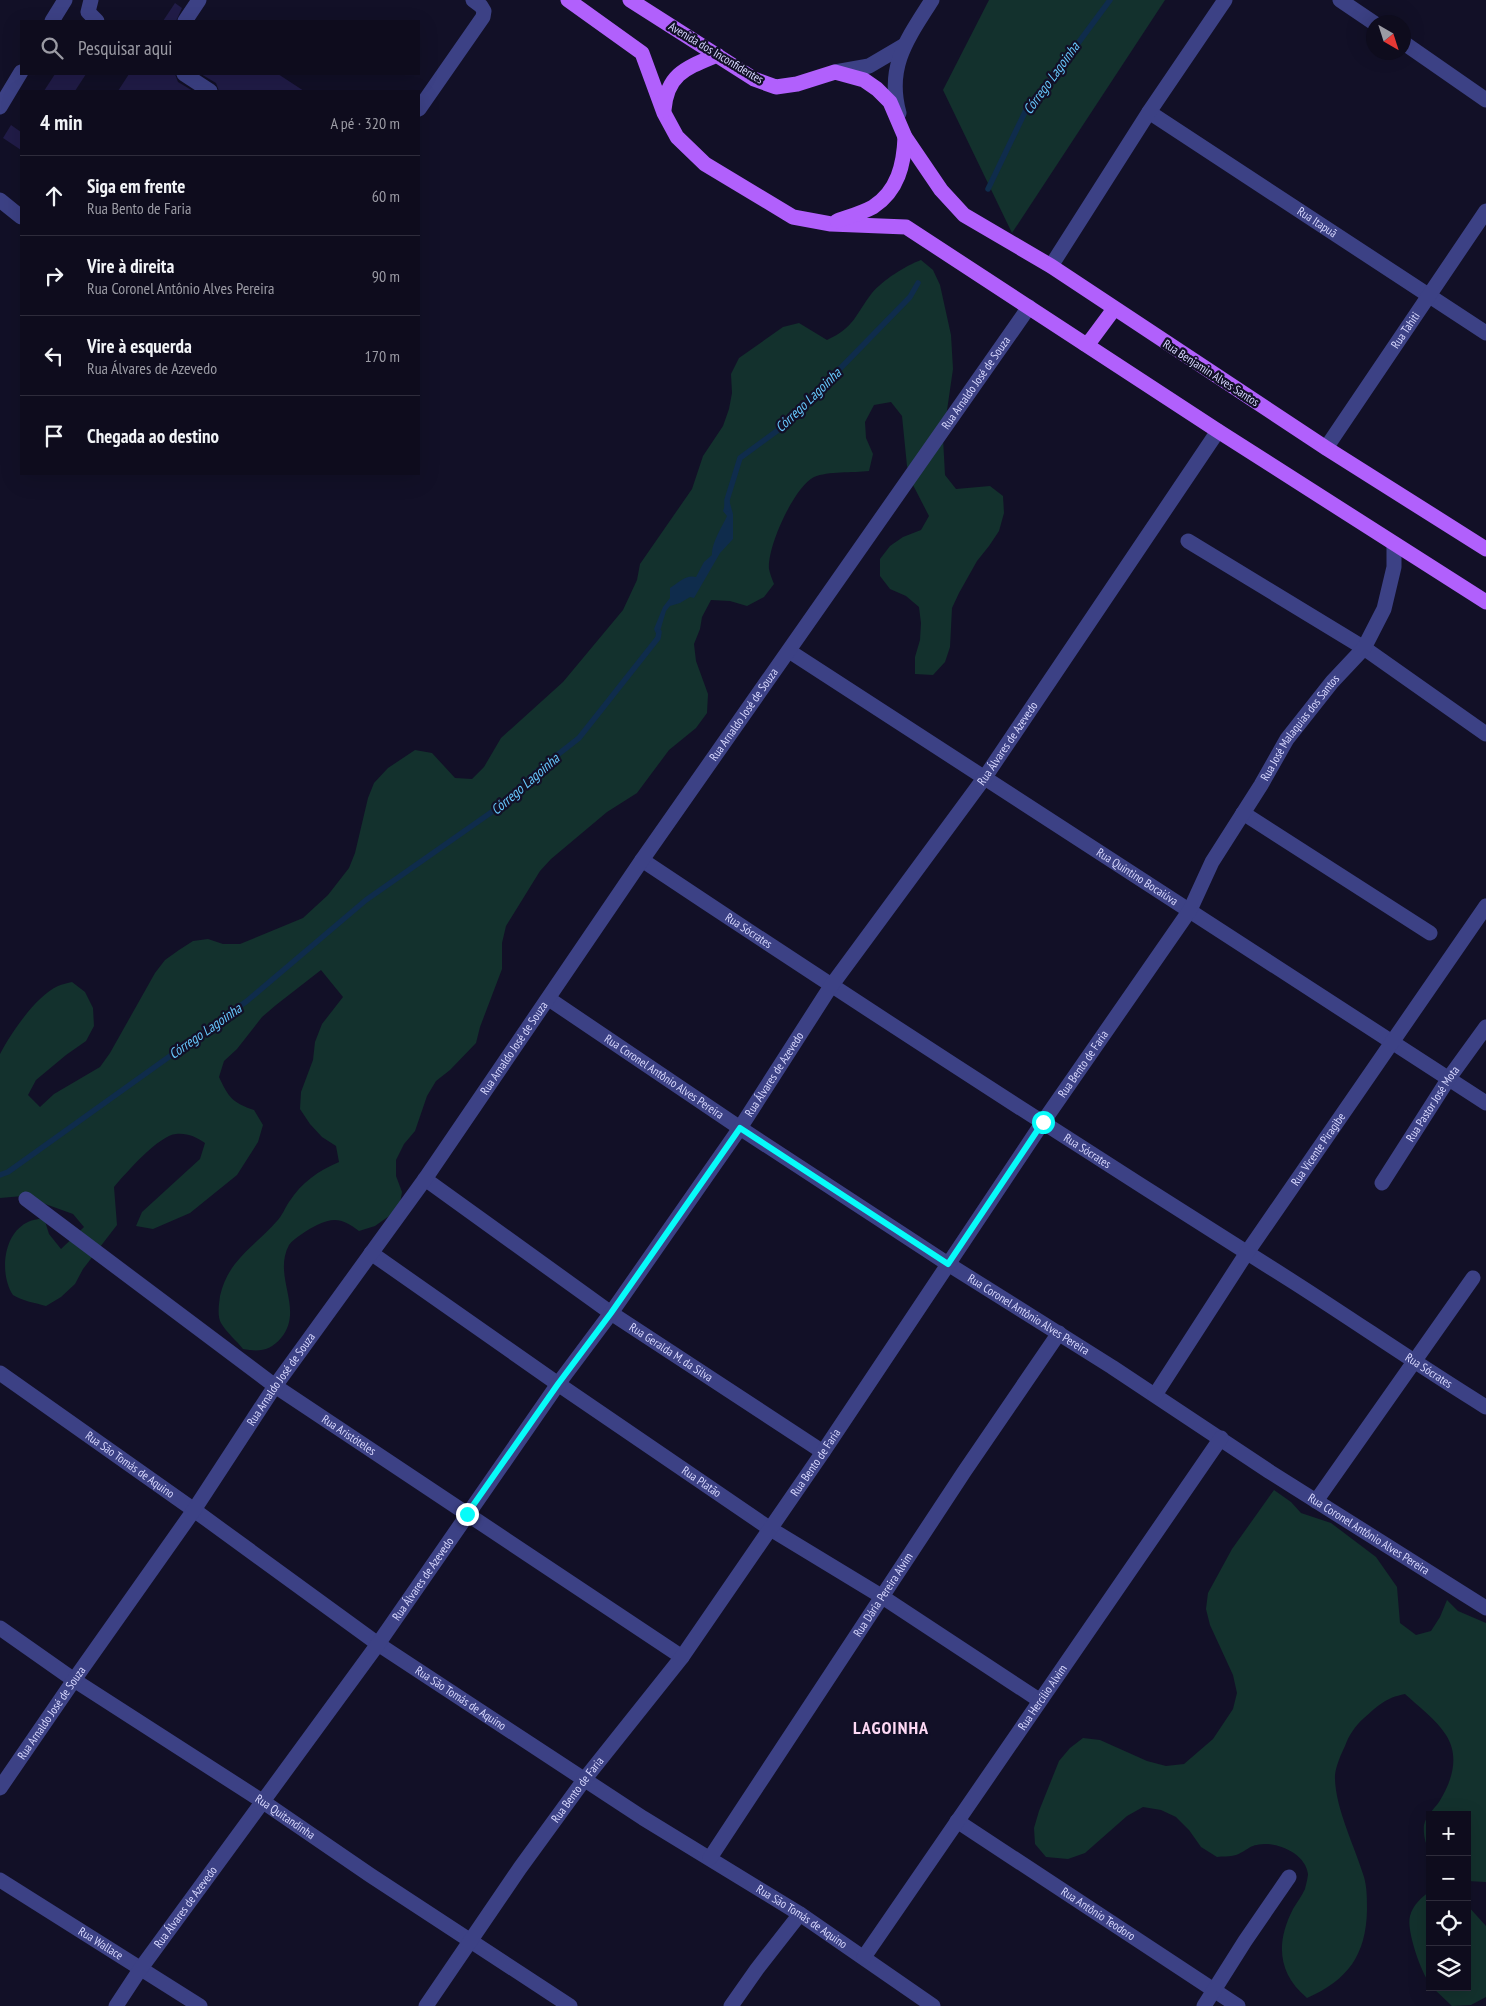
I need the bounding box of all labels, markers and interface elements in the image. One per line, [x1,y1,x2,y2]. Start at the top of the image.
north arrow [1366,15,1411,60]
street label: Avenida dos Inconfidentes [666,18,766,87]
search box [20,20,420,75]
icon: search [38,34,66,62]
text: Pesquisar aqui [78,36,172,60]
water label: Córrego Lagoinha [1019,37,1084,118]
text: 4 min [40,109,82,136]
text: A pé · 320 m [330,113,400,133]
text: Siga em frente [87,174,185,198]
icon: ahead [40,182,68,210]
text: 60 m [372,186,400,206]
text: Rua Bento de Faria [87,198,191,218]
street label: Rua Itapuã [1295,203,1340,240]
text: Vire à direita [87,254,174,278]
icon: right [40,262,68,290]
text: 90 m [372,266,400,286]
text: Rua Coronel Antônio Alves Pereira [87,278,275,298]
street label: Rua Tahiti [1387,309,1423,351]
street label: Rua Arnaldo José de Souza [938,333,1013,432]
text: Vire à esquerda [87,334,192,358]
street label: Rua Benjamin Alves Santos [1160,336,1262,409]
icon: left [40,342,68,370]
text: 170 m [365,346,400,366]
text: Rua Álvares de Azevedo [87,358,217,378]
water label: Córrego Lagoinha [771,363,846,436]
icon: arrive [40,422,68,450]
text: Chegada ao destino [87,424,219,448]
street label: Rua Arnaldo José de Souza [706,665,781,764]
street label: Rua José Malaquias dos Santos [1257,671,1342,783]
street label: Rua Álvares de Azevedo [974,698,1041,788]
water label: Córrego Lagoinha [487,748,564,819]
street label: Rua Quintino Bocaiúva [1094,844,1181,908]
street label: Rua Sócrates [723,909,775,951]
street label: Rua Arnaldo José de Souza [476,998,551,1098]
water label: Córrego Lagoinha [165,999,246,1063]
street label: Rua Bento de Faria [1054,1027,1111,1100]
street label: Rua Álvares de Azevedo [741,1029,807,1119]
street label: Rua Coronel Antônio Alves Pereira [602,1031,727,1122]
street label: Rua Pastor José Mota [1402,1063,1462,1144]
street label: Rua Vicente Piragibe [1287,1110,1348,1188]
route start [1032,1111,1055,1134]
street label: Rua Sócrates [1061,1130,1114,1171]
street label: Rua Coronel Antônio Alves Pereira [965,1270,1093,1358]
street label: Rua Geralda M. da Silva [627,1319,716,1385]
street label: Rua Arnaldo José de Souza [243,1329,318,1428]
street label: Rua Sócrates [1403,1349,1455,1391]
street label: Rua Aristóteles [319,1411,379,1458]
street label: Rua Bento de Faria [787,1425,844,1499]
street label: Rua São Tomás de Aquino [83,1428,178,1501]
street label: Rua Platão [679,1463,724,1500]
street label: Rua Coronel Antônio Alves Pereira [1305,1490,1433,1578]
route end [456,1503,479,1526]
street label: Rua Álvares de Azevedo [389,1534,457,1623]
street label: Rua Dária Pereira Alvim [850,1550,916,1639]
street label: Rua Hercílio Alvim [1014,1661,1070,1733]
street label: Rua Arnaldo José de Souza [14,1663,89,1762]
street label: Rua São Tomás de Aquino [413,1663,509,1733]
district label: LAGOINHA [853,1716,929,1739]
street label: Rua Bento de Faria [548,1753,607,1825]
street label: Rua Quitandinha [253,1791,318,1842]
map controls [1426,1811,1471,1991]
button: + [1426,1811,1471,1856]
button: − [1426,1856,1471,1901]
street label: Rua Álvares de Azevedo [150,1863,220,1951]
street label: Rua São Tomás de Aquino [754,1881,850,1951]
street label: Rua Antônio Teodoro [1058,1884,1138,1943]
button: locate [1426,1901,1471,1946]
street label: Rua Wallace [76,1923,126,1963]
button: layers [1426,1946,1471,1991]

